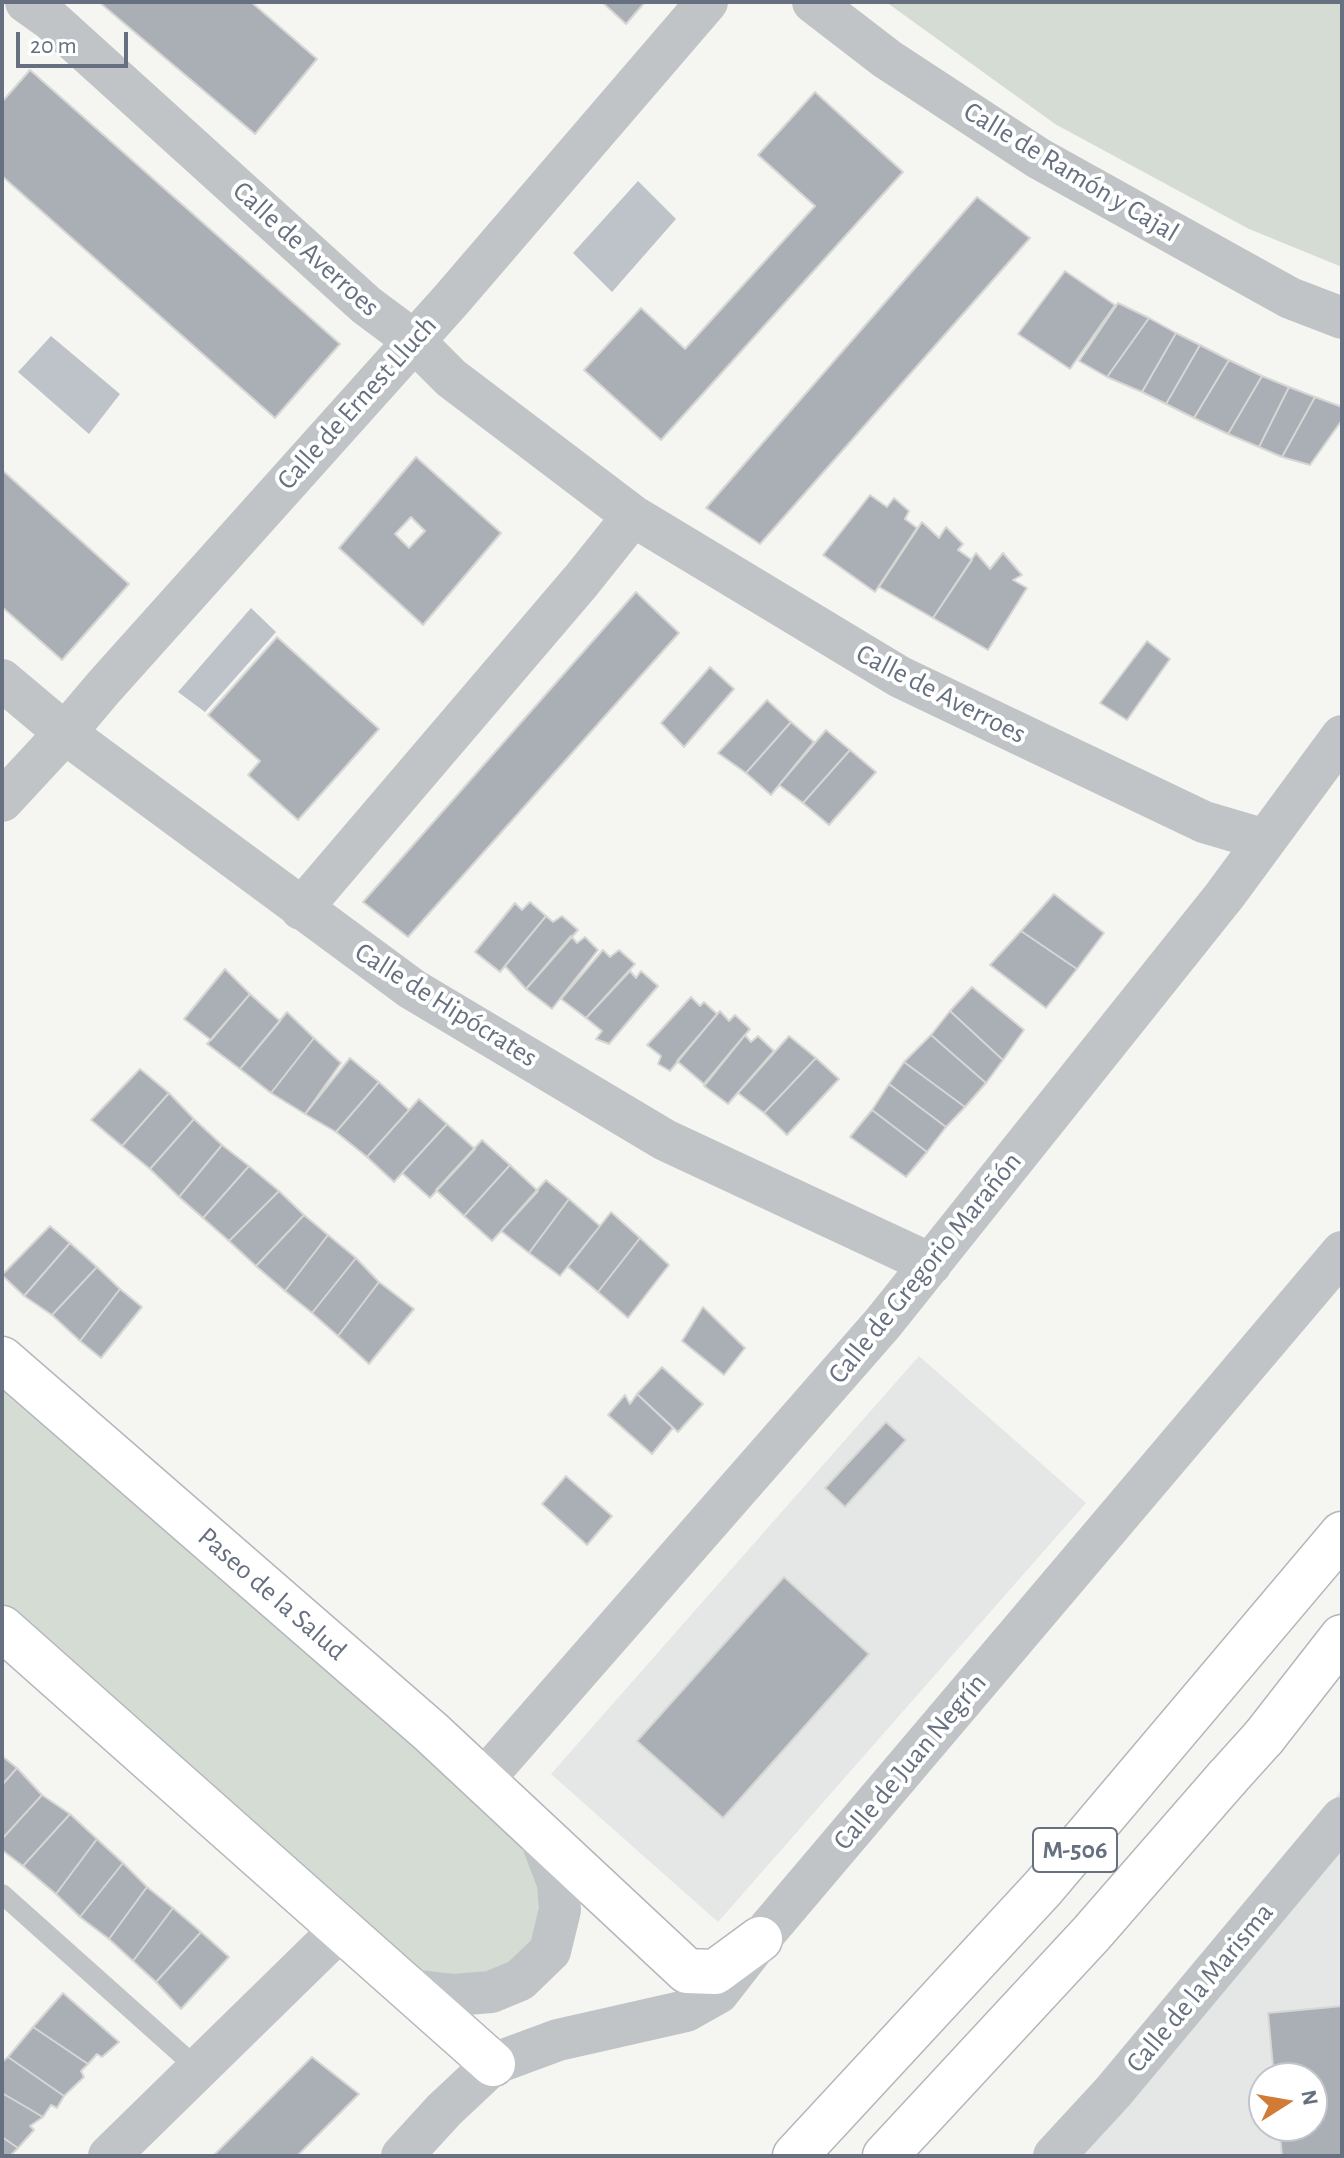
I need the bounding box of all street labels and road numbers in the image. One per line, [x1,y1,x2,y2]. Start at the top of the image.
street label: Calle de Ramón y Cajal [957,95,1185,249]
street label: Calle de Averroes [226,174,386,324]
street label: Calle de Ernest Lluch [270,309,444,497]
street label: Calle de Averroes [851,637,1031,751]
street label: Calle de Hipócrates [349,935,543,1075]
street label: Calle de Gregorio Marañón [821,1145,1029,1391]
street label: Paseo de la Salud [191,1520,353,1668]
street label: Calle de Juan Negrín [826,1667,994,1857]
road number: M-506 [1033,1828,1117,1872]
street label: Calle de la Marisma [1119,1896,1281,2080]

